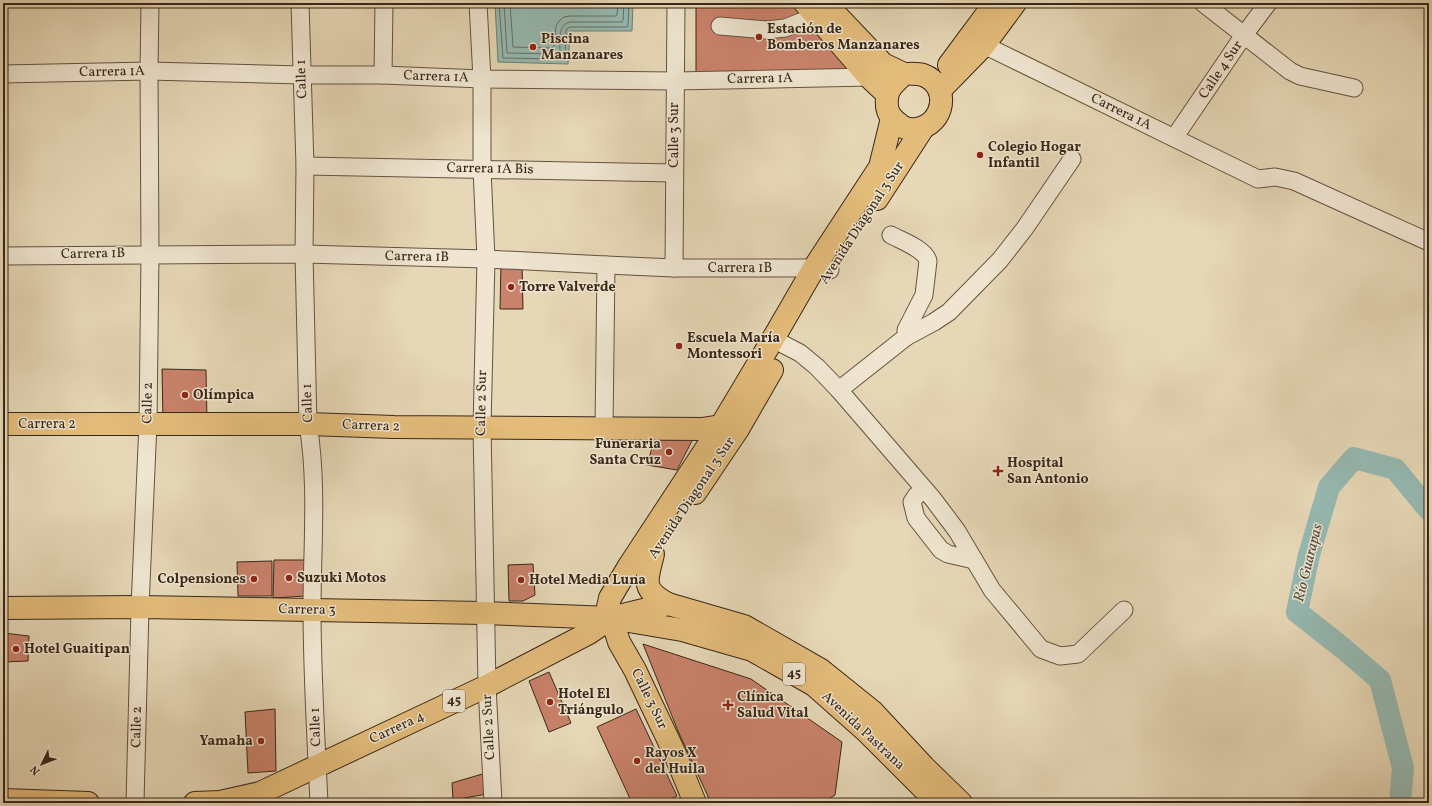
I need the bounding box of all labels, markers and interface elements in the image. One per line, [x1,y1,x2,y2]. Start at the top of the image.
place label: Estación de Bomberos Manzanares [767,20,920,55]
place label: Piscina Manzanares [541,30,623,65]
marker: Estación de Bomberos Manzanares [754,32,764,42]
street label: Calle 4 Sur [1195,37,1248,103]
marker: Piscina Manzanares [528,42,538,52]
street label: Calle 1 [292,59,312,99]
street label: Carrera 1A [79,62,145,82]
street label: Carrera 1A [403,66,469,88]
street label: Carrera 1A [727,69,793,89]
street label: Carrera 1A [1087,89,1155,135]
street label: Calle 3 Sur [665,102,684,168]
place label: Colegio Hogar Infantil [988,138,1081,173]
marker: Colegio Hogar Infantil [975,150,985,160]
street label: Avenida Diagonal 3 Sur [815,158,909,288]
street label: Carrera 1A Bis [446,159,534,179]
street label: Carrera 1B [61,244,125,264]
street label: Carrera 1B [385,247,449,267]
street label: Carrera 1B [708,259,772,278]
place label: Torre Valverde [519,278,616,297]
marker: Torre Valverde [506,282,516,292]
place label: Escuela María Montessori [687,329,780,364]
marker: Escuela María Montessori [674,341,684,351]
street label: Calle 2 Sur [472,370,492,436]
street label: Calle 2 [138,382,158,424]
street label: Calle 1 [298,383,318,423]
place label: Olímpica [193,386,255,405]
marker: Olímpica [180,390,190,400]
street label: Carrera 2 [18,415,76,434]
street label: Carrera 2 [342,415,400,437]
street label: Avenida Diagonal 3 Sur [644,433,740,563]
place label: Funeraria Santa Cruz [589,435,661,470]
marker: Funeraria Santa Cruz [664,447,674,457]
place label: Hospital San Antonio [1007,454,1089,489]
marker: Hospital San Antonio [992,465,1004,477]
water label: Río Guarapas [1289,521,1329,604]
place label: Suzuki Motos [297,569,386,588]
place label: Colpensiones [157,570,246,589]
place label: Hotel Media Luna [529,571,646,590]
marker: Suzuki Motos [284,573,294,583]
marker: Colpensiones [249,574,259,584]
marker: Hotel Media Luna [516,575,526,585]
street label: Carrera 3 [278,600,336,620]
place label: Hotel Guaitipan [24,640,130,659]
marker: Hotel Guaitipan [11,644,21,654]
road number: 45 [783,663,805,685]
street label: Calle 3 Sur [626,665,672,733]
place label: Hotel El Triángulo [558,685,624,720]
street label: Avenida Pastrana [817,687,909,775]
place label: Clínica Salud Vital [737,688,809,723]
road number: 45 [443,690,465,712]
street label: Calle 2 Sur [478,694,500,760]
marker: Hotel El Triángulo [545,697,555,707]
marker: Clínica Salud Vital [722,699,734,711]
street label: Calle 2 [127,706,147,748]
street label: Calle 1 [306,707,326,747]
street label: Carrera 4 [366,707,428,749]
place label: Yamaha [199,732,253,751]
marker: Yamaha [256,736,266,746]
north arrow [22,744,62,784]
place label: Rayos X del Huila [645,744,705,779]
marker: Rayos X del Huila [632,756,642,766]
text: N [28,762,44,778]

